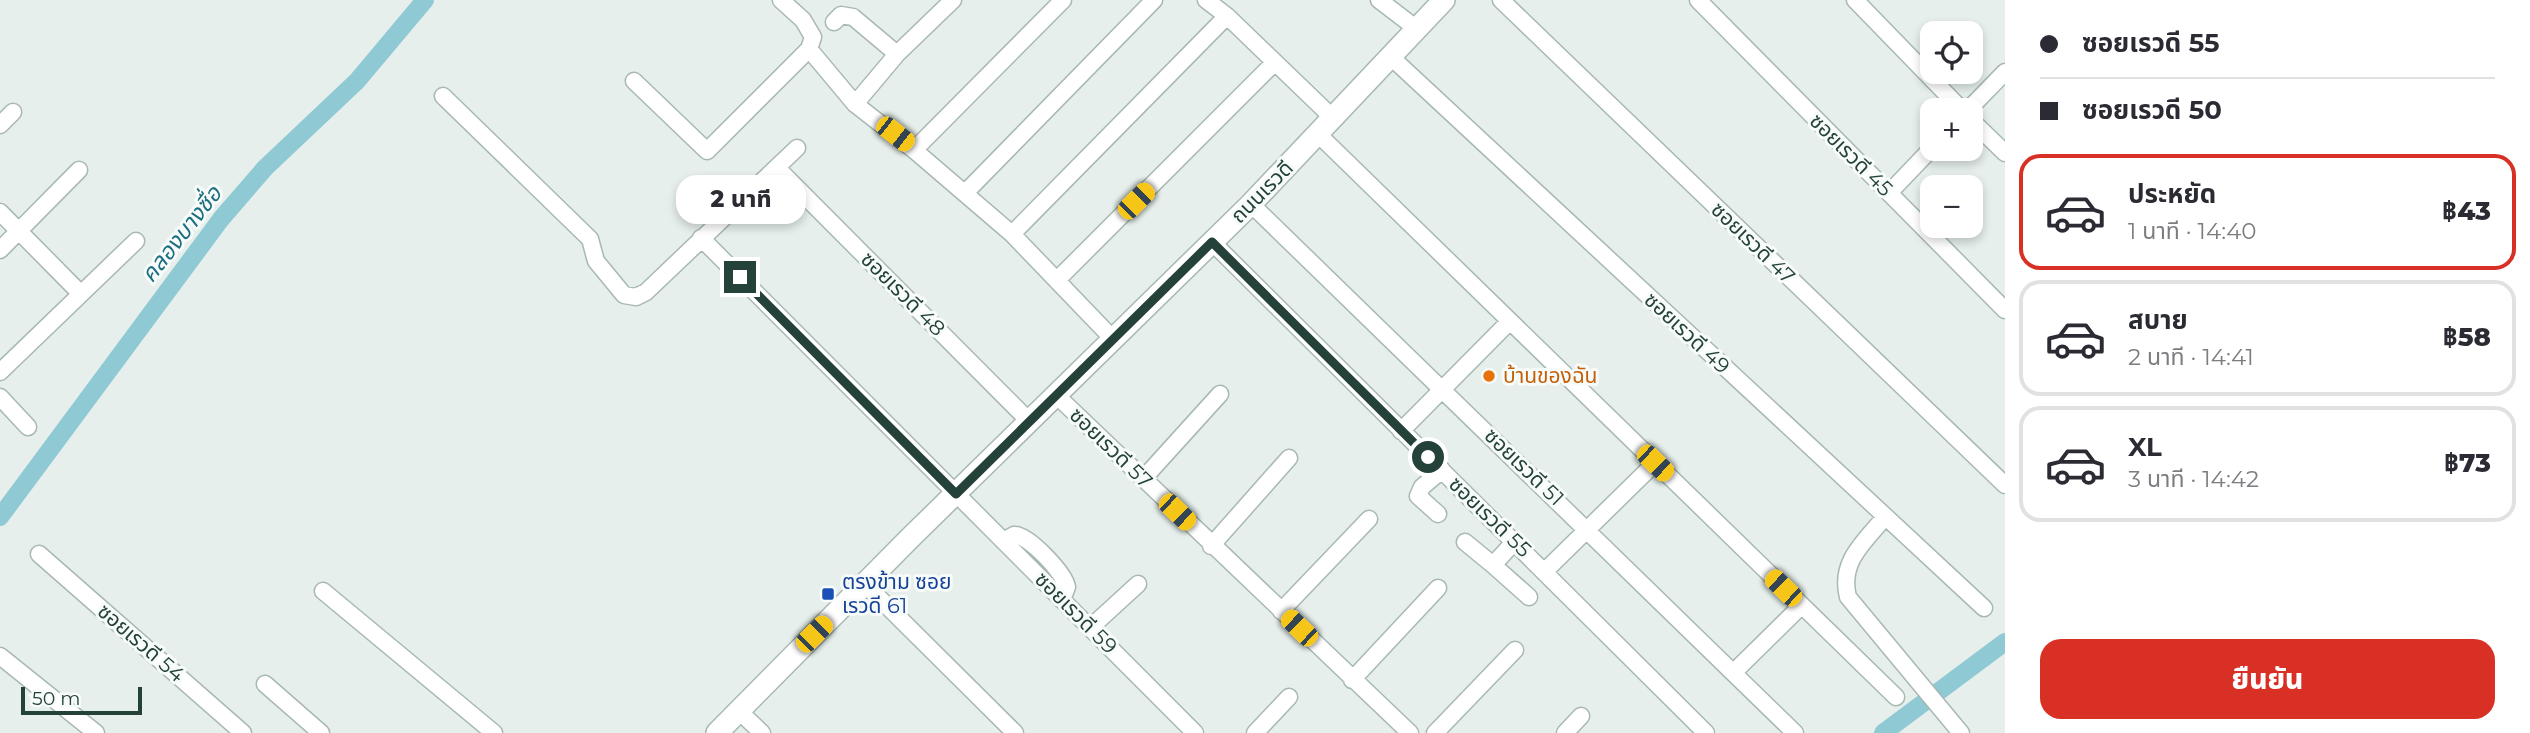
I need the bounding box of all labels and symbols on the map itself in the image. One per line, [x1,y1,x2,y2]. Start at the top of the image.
street label: ซอยเรวดี 45 [1805,108,1898,201]
car [872,113,919,155]
street label: ถนนเรวดี [1225,155,1298,228]
callout: 2 นาที [675,176,805,224]
water label: คลองบางซื่อ [133,178,228,288]
car [1114,179,1159,223]
street label: ซอยเรวดี 47 [1706,197,1800,289]
street label: ซอยเรวดี 48 [856,246,951,341]
route end [724,261,756,293]
street label: ซอยเรวดี 49 [1639,287,1735,379]
place label: บ้านของฉัน [1503,363,1597,388]
marker: บ้านของฉัน [1481,368,1497,384]
street label: ซอยเรวดี 57 [1065,402,1158,493]
street label: ซอยเรวดี 51 [1479,423,1569,511]
route start [1412,441,1444,473]
car [1633,441,1678,485]
street label: ซอยเรวดี 55 [1444,471,1537,562]
car [1155,490,1200,534]
street label: ซอยเรวดี 59 [1030,566,1123,659]
car [1761,566,1806,610]
place label: ตรงข้าม ซอย เรวดี 61 [842,569,952,618]
marker: ตรงข้าม ซอย เรวดี 61 [820,586,836,602]
street label: ซอยเรวดี 54 [93,598,190,687]
car [1277,606,1322,650]
car [792,612,837,656]
scale bar [21,684,142,716]

